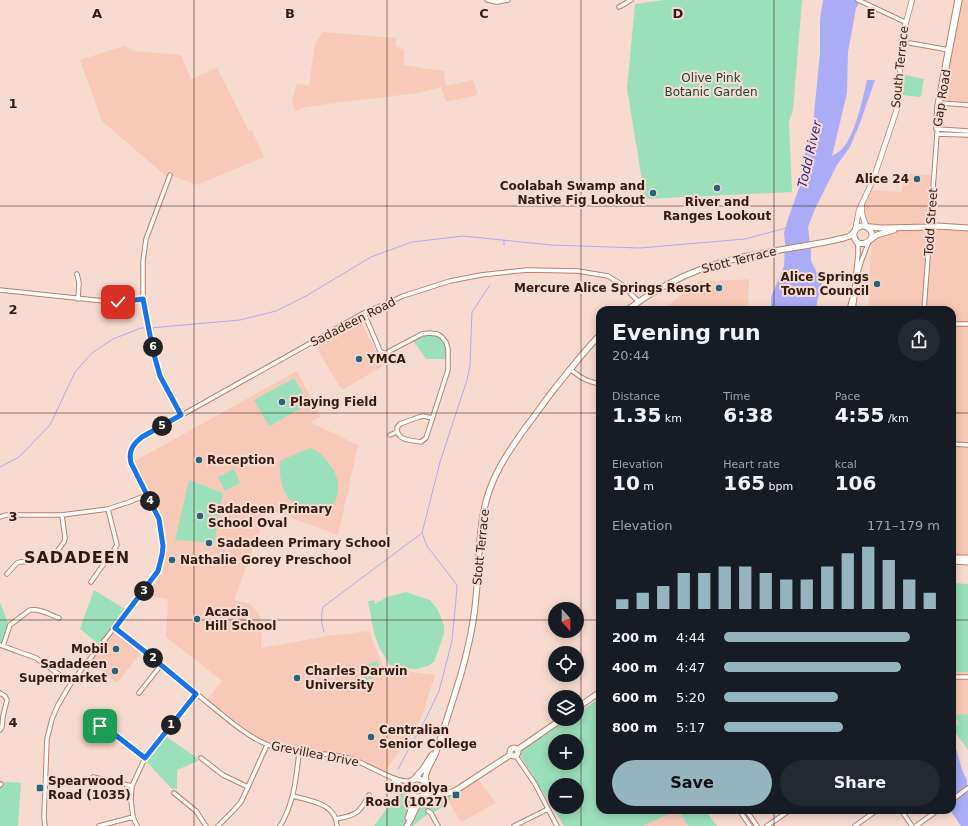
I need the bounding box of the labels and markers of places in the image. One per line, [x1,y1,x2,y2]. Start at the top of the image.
place label: Alice 24 [855,172,909,186]
marker: Alice 24 [912,174,922,184]
place label: Coolabah Swamp and Native Fig Lookout [500,179,645,207]
marker: River and Ranges Lookout [712,183,722,193]
marker: Coolabah Swamp and Native Fig Lookout [648,188,658,198]
place label: River and Ranges Lookout [663,195,771,223]
place label: Alice Springs Town Council [781,270,869,298]
marker: Alice Springs Town Council [872,279,882,289]
place label: Mercure Alice Springs Resort [514,281,711,295]
marker: Mercure Alice Springs Resort [714,283,724,293]
pin [101,285,135,319]
pin: 6 [143,337,163,357]
place label: YMCA [366,352,406,366]
marker: YMCA [354,354,364,364]
place label: Playing Field [290,395,377,409]
marker: Playing Field [277,397,287,407]
pin: 5 [152,416,172,436]
place label: Reception [207,453,275,467]
marker: Reception [194,455,204,465]
pin: 4 [140,491,160,511]
place label: Sadadeen Primary School Oval [208,502,332,530]
marker: Sadadeen Primary School Oval [195,511,205,521]
place label: Sadadeen Primary School [217,536,390,550]
marker: Sadadeen Primary School [204,538,214,548]
place label: Nathalie Gorey Preschool [180,553,351,567]
marker: Nathalie Gorey Preschool [167,555,177,565]
pin: 3 [134,581,154,601]
place label: Acacia Hill School [205,605,276,633]
marker: Acacia Hill School [192,614,202,624]
place label: Mobil [71,642,108,656]
marker: Mobil [111,644,121,654]
pin: 2 [143,648,163,668]
place label: Sadadeen Supermarket [19,657,107,685]
place label: Charles Darwin University [305,664,408,692]
marker: Sadadeen Supermarket [110,666,120,676]
marker: Charles Darwin University [292,673,302,683]
pin [83,709,117,743]
pin: 1 [161,715,181,735]
place label: Centralian Senior College [379,723,477,751]
marker: Centralian Senior College [366,732,376,742]
place label: Spearwood Road (1035) [48,774,131,802]
place label: Undoolya Road (1027) [365,781,448,809]
marker: Spearwood Road (1035) [35,783,45,793]
marker: Undoolya Road (1027) [451,790,461,800]

